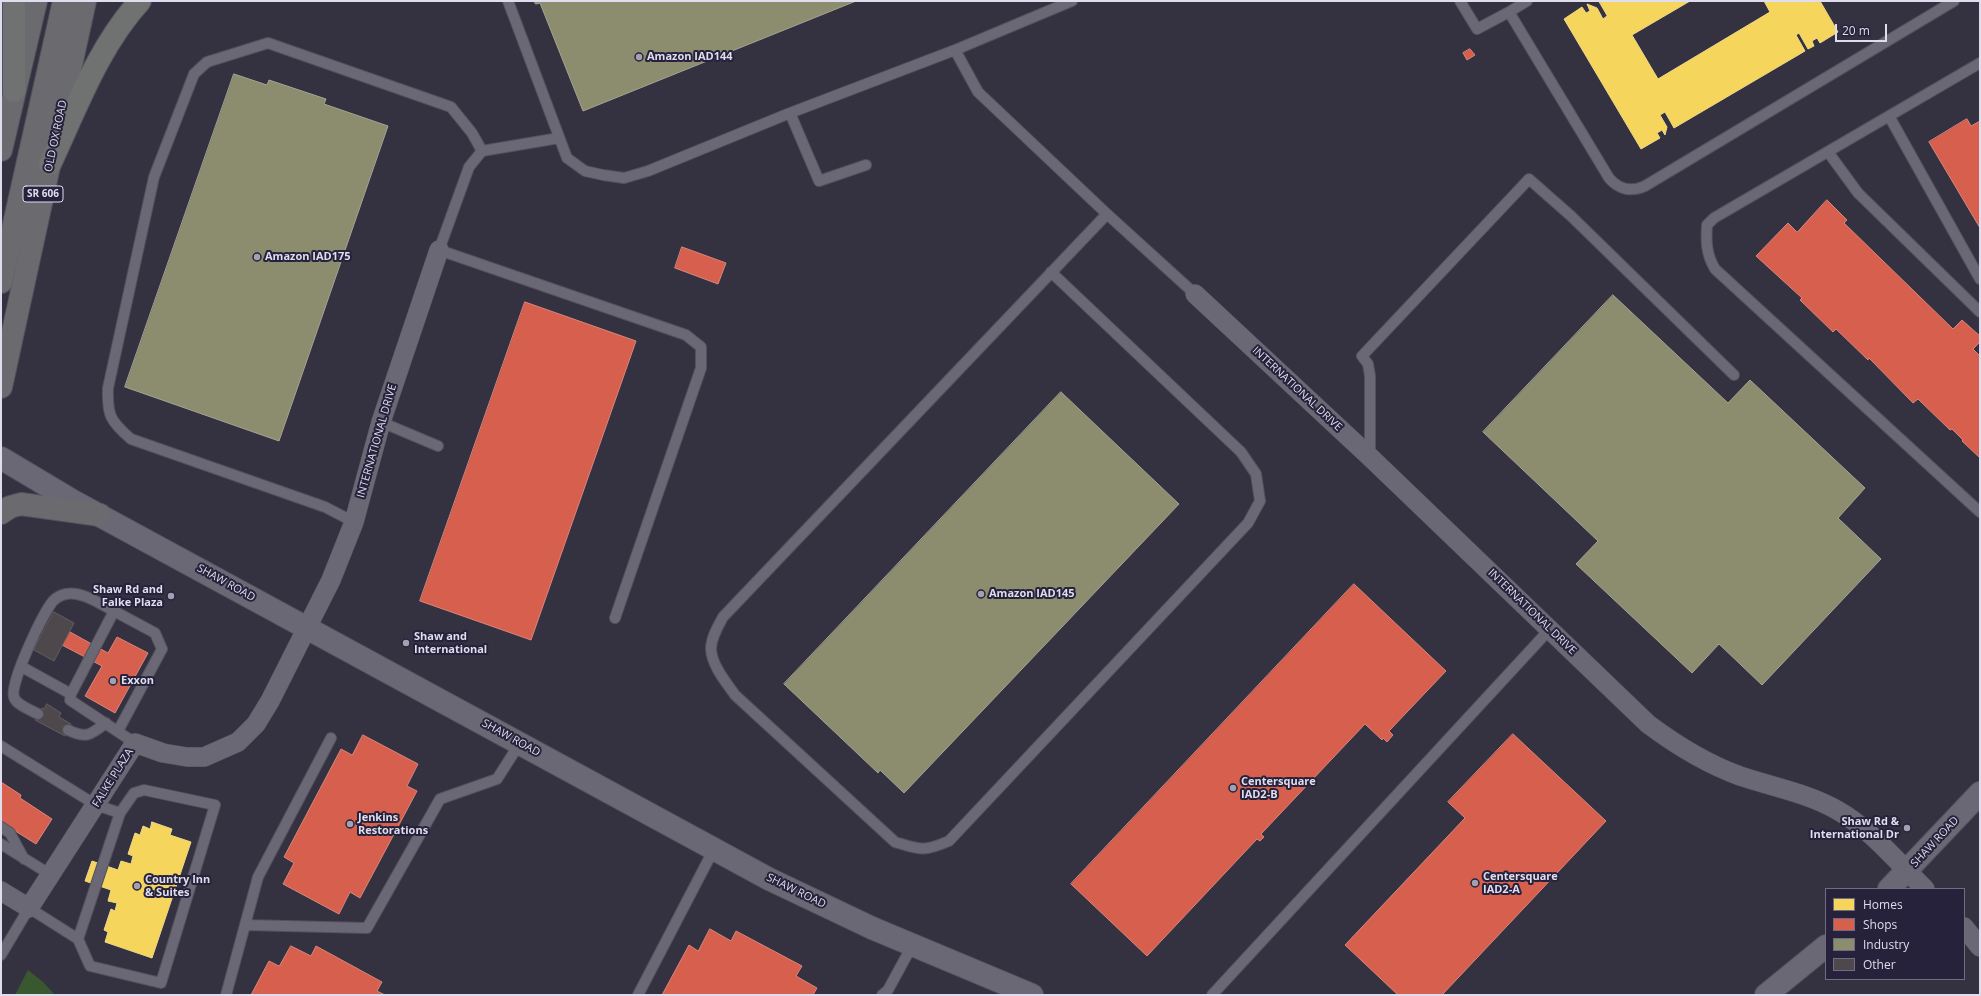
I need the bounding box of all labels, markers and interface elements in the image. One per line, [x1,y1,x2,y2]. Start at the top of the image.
scale bar [1837,16,1889,42]
text: 20 m [1842,22,1870,39]
place label: Amazon IAD144 [647,50,733,64]
marker: Amazon IAD144 [634,52,644,62]
street label: OLD OX ROAD [42,99,70,173]
road number: SR 606 [23,186,63,202]
place label: Amazon IAD175 [265,250,351,264]
marker: Amazon IAD175 [252,252,262,262]
street label: INTERNATIONAL DRIVE [1249,344,1345,434]
street label: INTERNATIONAL DRIVE [354,383,400,499]
street label: SHAW ROAD [195,562,257,604]
street label: INTERNATIONAL DRIVE [1485,566,1579,658]
place label: Shaw Rd and Falke Plaza [93,583,163,609]
place label: Amazon IAD145 [989,587,1075,601]
marker: Amazon IAD145 [976,589,986,599]
marker: Shaw Rd and Falke Plaza [166,591,176,601]
place label: Shaw and International [414,630,487,656]
marker: Shaw and International [401,638,411,648]
place label: Exxon [121,674,154,688]
marker: Exxon [108,676,118,686]
street label: SHAW ROAD [480,717,542,759]
street label: FALKE PLAZA [90,746,136,810]
place label: Centersquare IAD2-B [1241,775,1316,801]
marker: Centersquare IAD2-B [1228,783,1238,793]
place label: Jenkins Restorations [358,811,428,837]
street label: SHAW ROAD [1908,814,1962,870]
place label: Shaw Rd & International Dr [1810,815,1899,841]
marker: Jenkins Restorations [345,819,355,829]
marker: Shaw Rd & International Dr [1902,823,1912,833]
place label: Centersquare IAD2-A [1483,870,1558,896]
street label: SHAW ROAD [764,871,828,911]
place label: Country Inn & Suites [145,873,210,899]
marker: Centersquare IAD2-A [1470,878,1480,888]
marker: Country Inn & Suites [132,881,142,891]
legend [1825,888,1965,980]
text: Homes [1863,896,1903,913]
text: Shops [1863,916,1897,933]
text: Industry [1863,936,1909,953]
text: Other [1863,956,1896,973]

